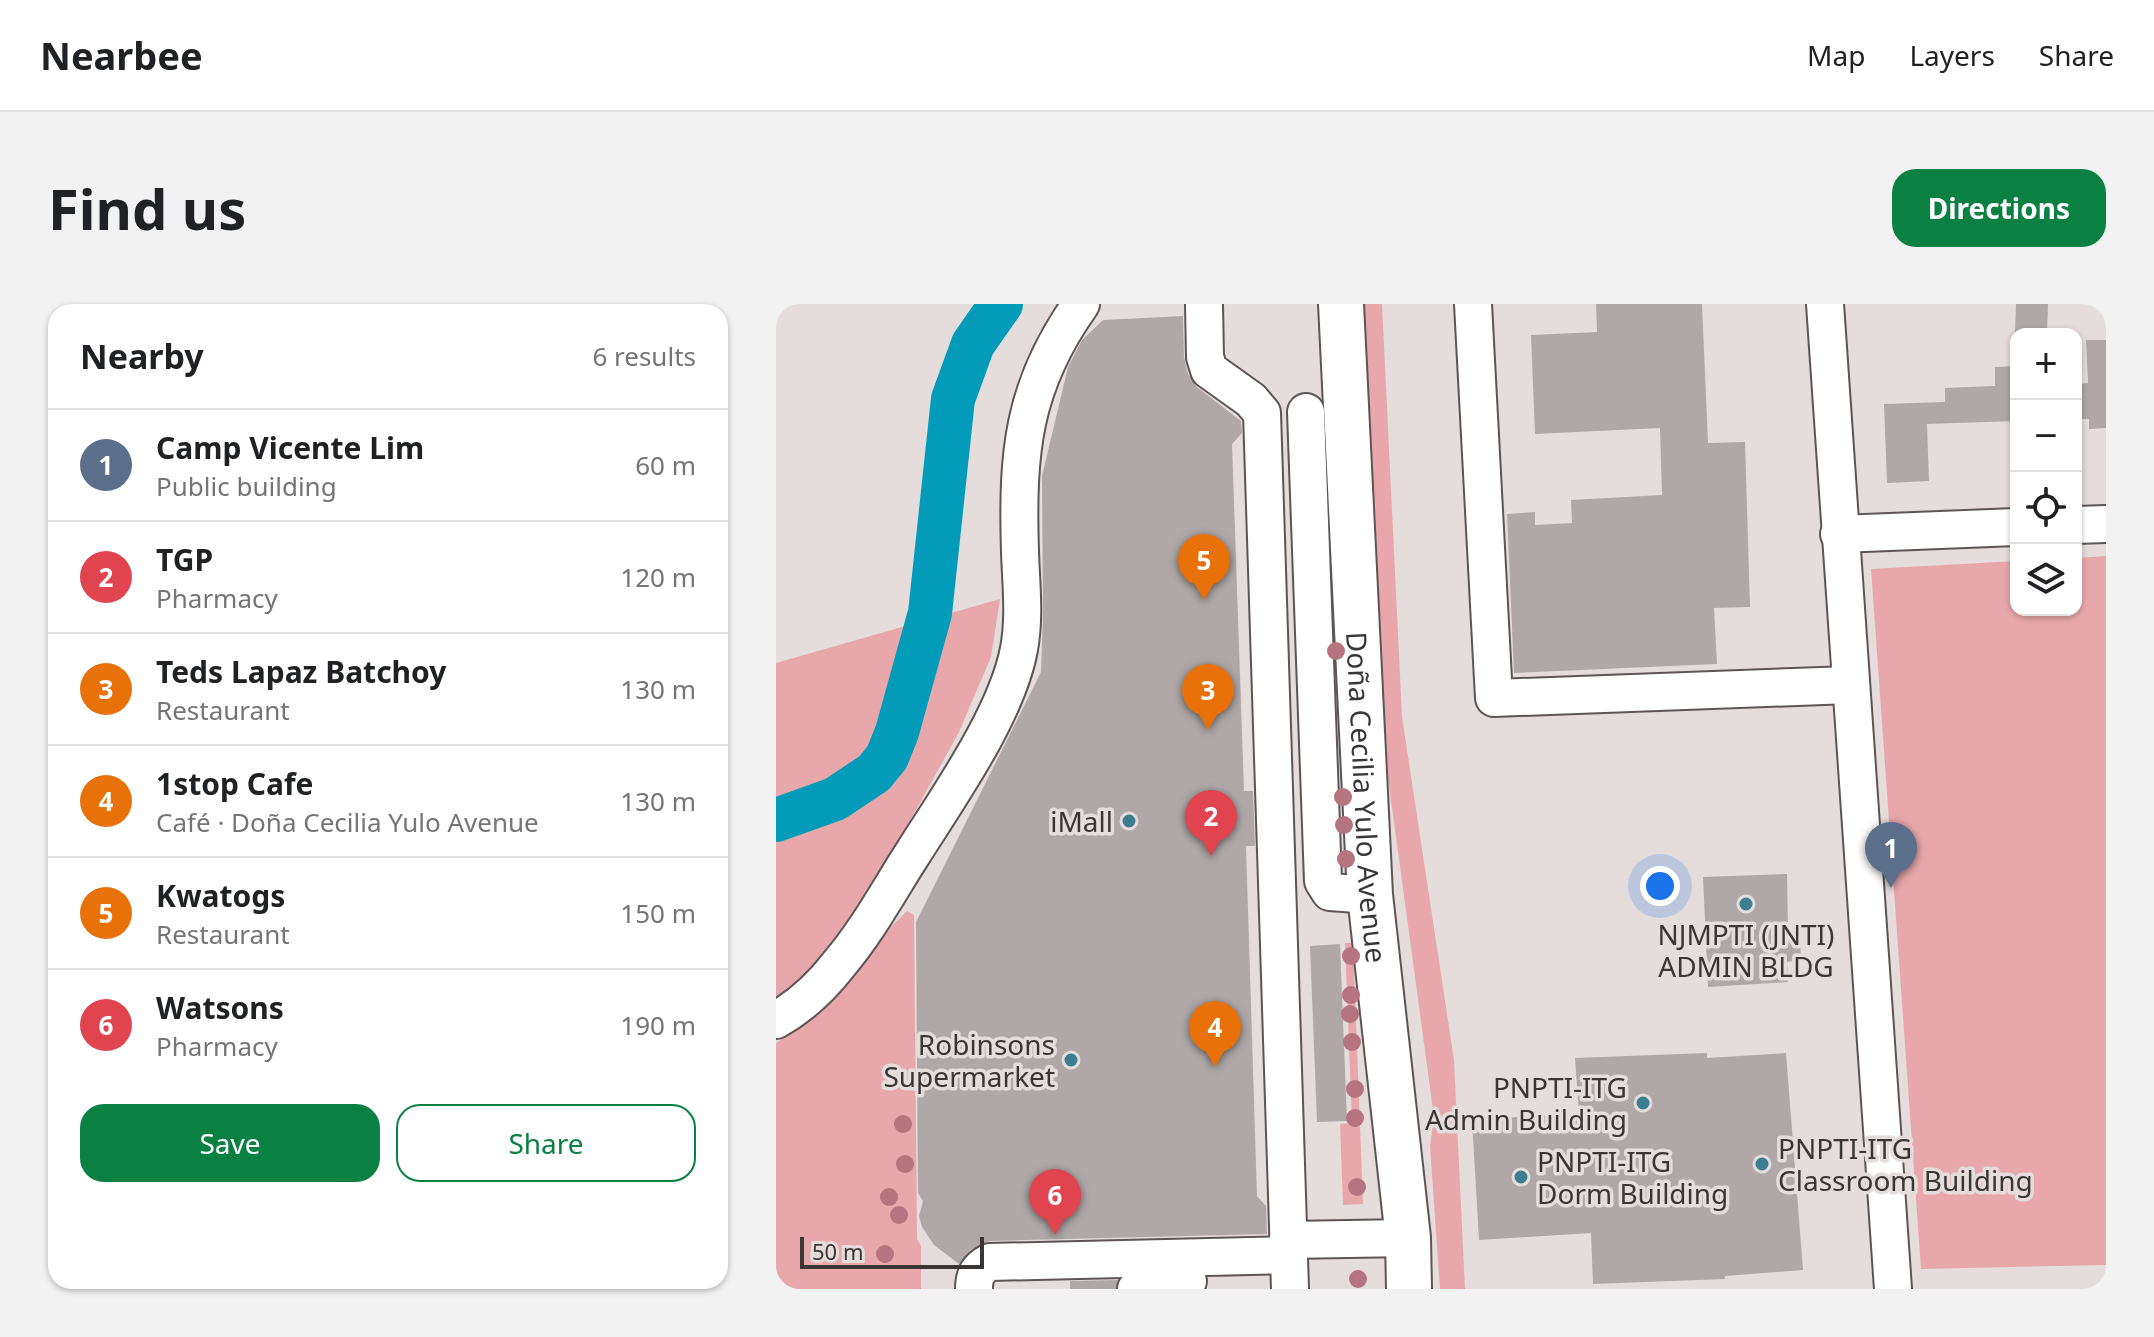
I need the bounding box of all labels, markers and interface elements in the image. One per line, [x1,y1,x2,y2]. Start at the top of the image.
text: Nearbee [40,29,203,81]
text: Map [1807,36,1865,74]
text: Layers [1909,36,1995,74]
text: Share [2039,36,2114,74]
button: Directions [1892,169,2106,247]
text: Find us [48,170,246,246]
map controls [2010,328,2082,616]
button: + [2010,328,2082,400]
text: Nearby [80,333,204,379]
text: 6 results [592,338,696,374]
button: − [2010,400,2082,472]
text: Camp Vicente Lim [156,427,424,468]
text: 1 [99,447,113,483]
text: 60 m [635,447,696,483]
text: Public building [156,468,337,504]
button: locate [2010,472,2082,544]
pin: 5 [1178,534,1230,600]
text: TGP [156,539,213,580]
button: layers [2010,544,2082,616]
text: 2 [99,559,113,595]
text: 120 m [620,559,696,595]
text: Pharmacy [156,580,278,616]
street label: Doña Cecilia Yulo Avenue [1338,631,1396,965]
text: Teds Lapaz Batchoy [156,651,446,692]
pin: 3 [1182,664,1234,730]
text: 3 [99,671,113,707]
text: 130 m [620,671,696,707]
text: Restaurant [156,692,290,728]
text: 1stop Cafe [156,763,314,804]
text: 4 [99,783,113,819]
text: 130 m [620,783,696,819]
pin: 2 [1185,790,1237,856]
place label: iMall [1050,802,1113,840]
text: Café · Doña Cecilia Yulo Avenue [156,804,539,840]
marker: iMall [1120,812,1138,830]
pin: 1 [1865,822,1917,888]
your location [1640,866,1680,906]
text: Kwatogs [156,875,285,916]
text: 5 [99,895,113,931]
text: 150 m [620,895,696,931]
marker: NJMPTI (JNTI) ADMIN BLDG [1737,895,1755,913]
place label: NJMPTI (JNTI) ADMIN BLDG [1658,915,1834,985]
text: Restaurant [156,916,290,952]
text: Watsons [156,987,284,1028]
pin: 4 [1189,1001,1241,1067]
text: 6 [99,1007,113,1043]
text: 190 m [620,1007,696,1043]
place label: Robinsons Supermarket [883,1025,1055,1095]
text: Pharmacy [156,1028,278,1064]
marker: Robinsons Supermarket [1062,1051,1080,1069]
place label: PNPTI-ITG Admin Building [1425,1068,1627,1138]
marker: PNPTI-ITG Admin Building [1634,1094,1652,1112]
button: Save [80,1104,380,1182]
button: Share [396,1104,696,1182]
place label: PNPTI-ITG Classroom Building [1778,1129,2033,1199]
place label: PNPTI-ITG Dorm Building [1537,1142,1728,1212]
marker: PNPTI-ITG Classroom Building [1753,1155,1771,1173]
marker: PNPTI-ITG Dorm Building [1512,1168,1530,1186]
pin: 6 [1029,1169,1081,1235]
scale bar [800,1233,984,1269]
text: 50 m [812,1236,863,1266]

